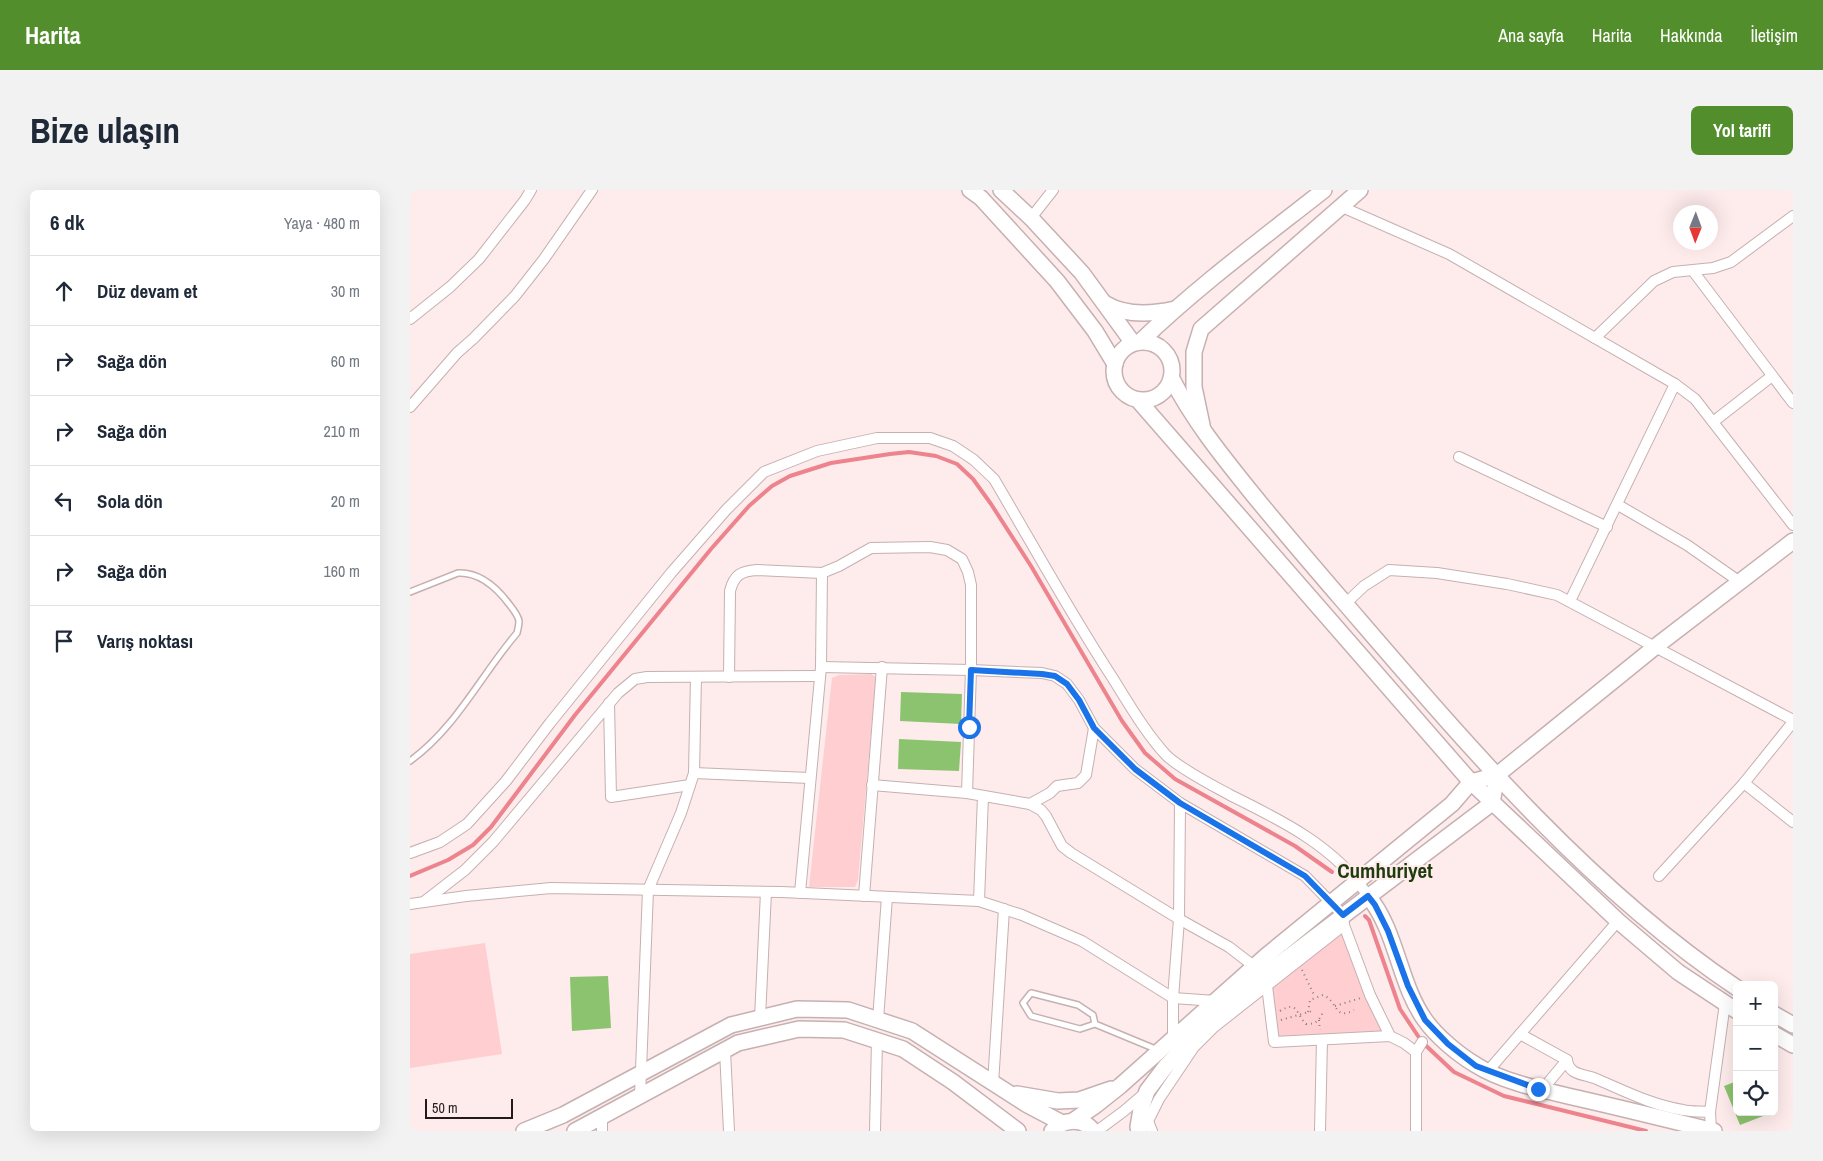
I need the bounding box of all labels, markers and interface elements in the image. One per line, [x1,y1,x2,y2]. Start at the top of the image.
text: Harita [25,19,81,51]
text: Ana sayfa [1498,23,1564,48]
text: Harita [1592,23,1632,48]
text: Hakkında [1660,23,1722,48]
text: İletişim [1750,23,1798,48]
button: Yol tarifi [1691,106,1793,155]
text: Bize ulaşın [30,107,180,154]
north arrow [1673,205,1718,250]
text: 6 dk [50,208,84,237]
text: Yaya · 480 m [284,212,360,234]
icon: ahead [50,277,78,305]
text: Düz devam et [97,278,197,304]
text: 30 m [331,280,360,302]
icon: right [50,347,78,375]
text: Sağa dön [97,348,167,374]
text: 60 m [331,350,360,372]
icon: right [50,417,78,445]
text: Sağa dön [97,418,167,444]
text: 210 m [324,420,360,442]
icon: left [50,487,78,515]
text: Sola dön [97,488,163,514]
text: 20 m [331,490,360,512]
icon: right [50,557,78,585]
text: Sağa dön [97,558,167,584]
text: 160 m [324,560,360,582]
icon: arrive [50,627,78,655]
text: Varış noktası [97,628,193,654]
route start [958,716,981,739]
district label: Cumhuriyet [1337,856,1433,885]
map controls [1733,981,1778,1116]
button: + [1733,981,1778,1026]
button: − [1733,1026,1778,1071]
button: locate [1733,1071,1778,1116]
route end [1527,1078,1550,1101]
scale bar [425,1096,512,1119]
text: 50 m [432,1099,458,1117]

